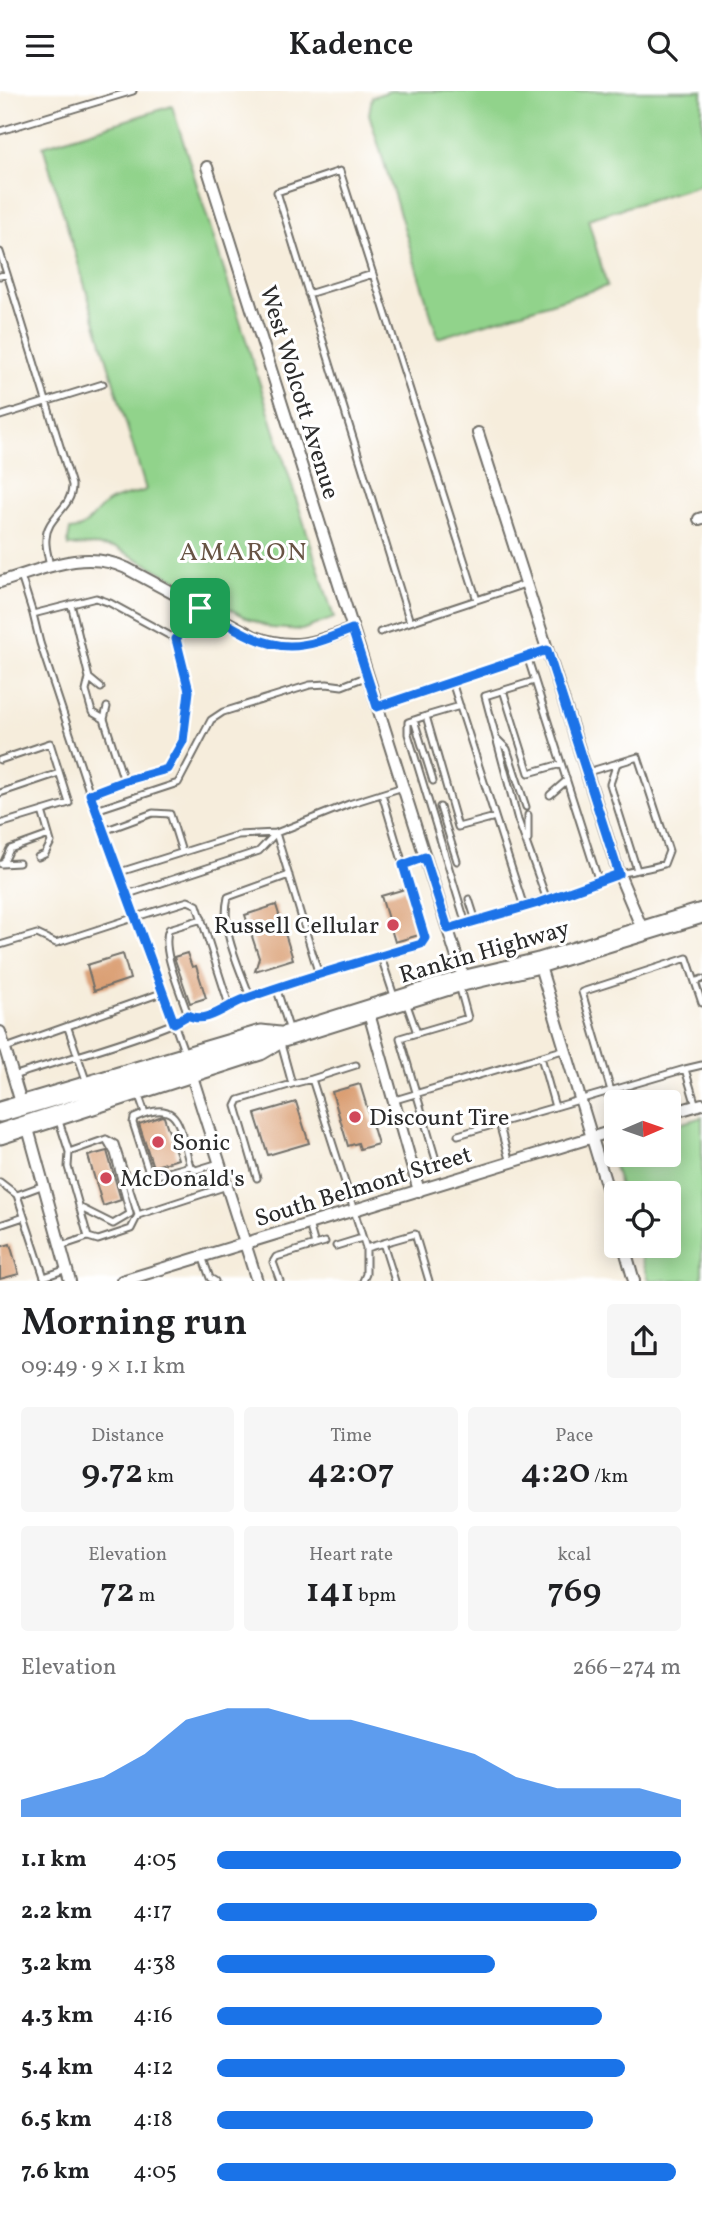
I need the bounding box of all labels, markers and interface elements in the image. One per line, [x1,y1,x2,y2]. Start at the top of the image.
text: Kadence [289,24,413,68]
icon: menu [21,27,59,65]
icon: search [643,27,681,65]
street label: West Wolcott Avenue [249,282,347,504]
district label: AMARON [180,535,308,571]
pin [170,578,230,638]
icon: arrive [181,589,219,627]
place label: Russell Cellular [214,910,379,944]
street label: Rankin Highway [395,912,574,993]
marker: Russell Cellular [385,917,401,933]
north arrow [604,1090,681,1167]
map controls [604,1090,681,1258]
place label: Discount Tire [369,1102,509,1136]
marker: Discount Tire [347,1109,363,1125]
place label: Sonic [172,1127,230,1161]
marker: Sonic [150,1134,166,1150]
street label: South Belmont Street [251,1139,476,1237]
place label: McDonald's [120,1163,245,1197]
marker: McDonald's [98,1170,114,1186]
button: locate [604,1181,681,1258]
text: Morning run [21,1298,247,1351]
button: share [607,1304,681,1378]
text: 09:49 · 9 × 1.1 km [21,1351,186,1383]
text: Distance [91,1423,164,1449]
text: Time [330,1423,372,1449]
text: Pace [555,1423,593,1449]
text: 9.72 [81,1449,143,1497]
text: 42:07 [308,1449,394,1497]
text: 4:20 [520,1449,590,1497]
text: km [143,1464,174,1490]
text: /km [590,1464,628,1490]
text: Elevation [88,1542,167,1568]
text: Heart rate [309,1542,393,1568]
text: kcal [557,1542,591,1568]
text: 72 [100,1568,135,1616]
text: 141 [306,1568,354,1616]
text: 769 [547,1568,601,1616]
text: m [135,1583,155,1609]
text: bpm [354,1583,396,1609]
text: Elevation [21,1652,117,1684]
text: 266–274 m [572,1652,681,1684]
text: 1.1 km [21,1844,87,1876]
text: 4:05 [133,1844,177,1876]
text: 2.2 km [21,1896,92,1928]
text: 4:17 [133,1896,172,1928]
text: 3.2 km [21,1948,92,1980]
text: 4:38 [133,1948,176,1980]
text: 4.3 km [21,2000,94,2032]
text: 4:16 [133,2000,173,2032]
text: 5.4 km [21,2052,93,2084]
text: 4:12 [133,2052,173,2084]
text: 6.5 km [21,2104,92,2136]
text: 4:18 [133,2104,173,2136]
text: 7.6 km [21,2156,90,2188]
text: 4:05 [133,2156,177,2188]

